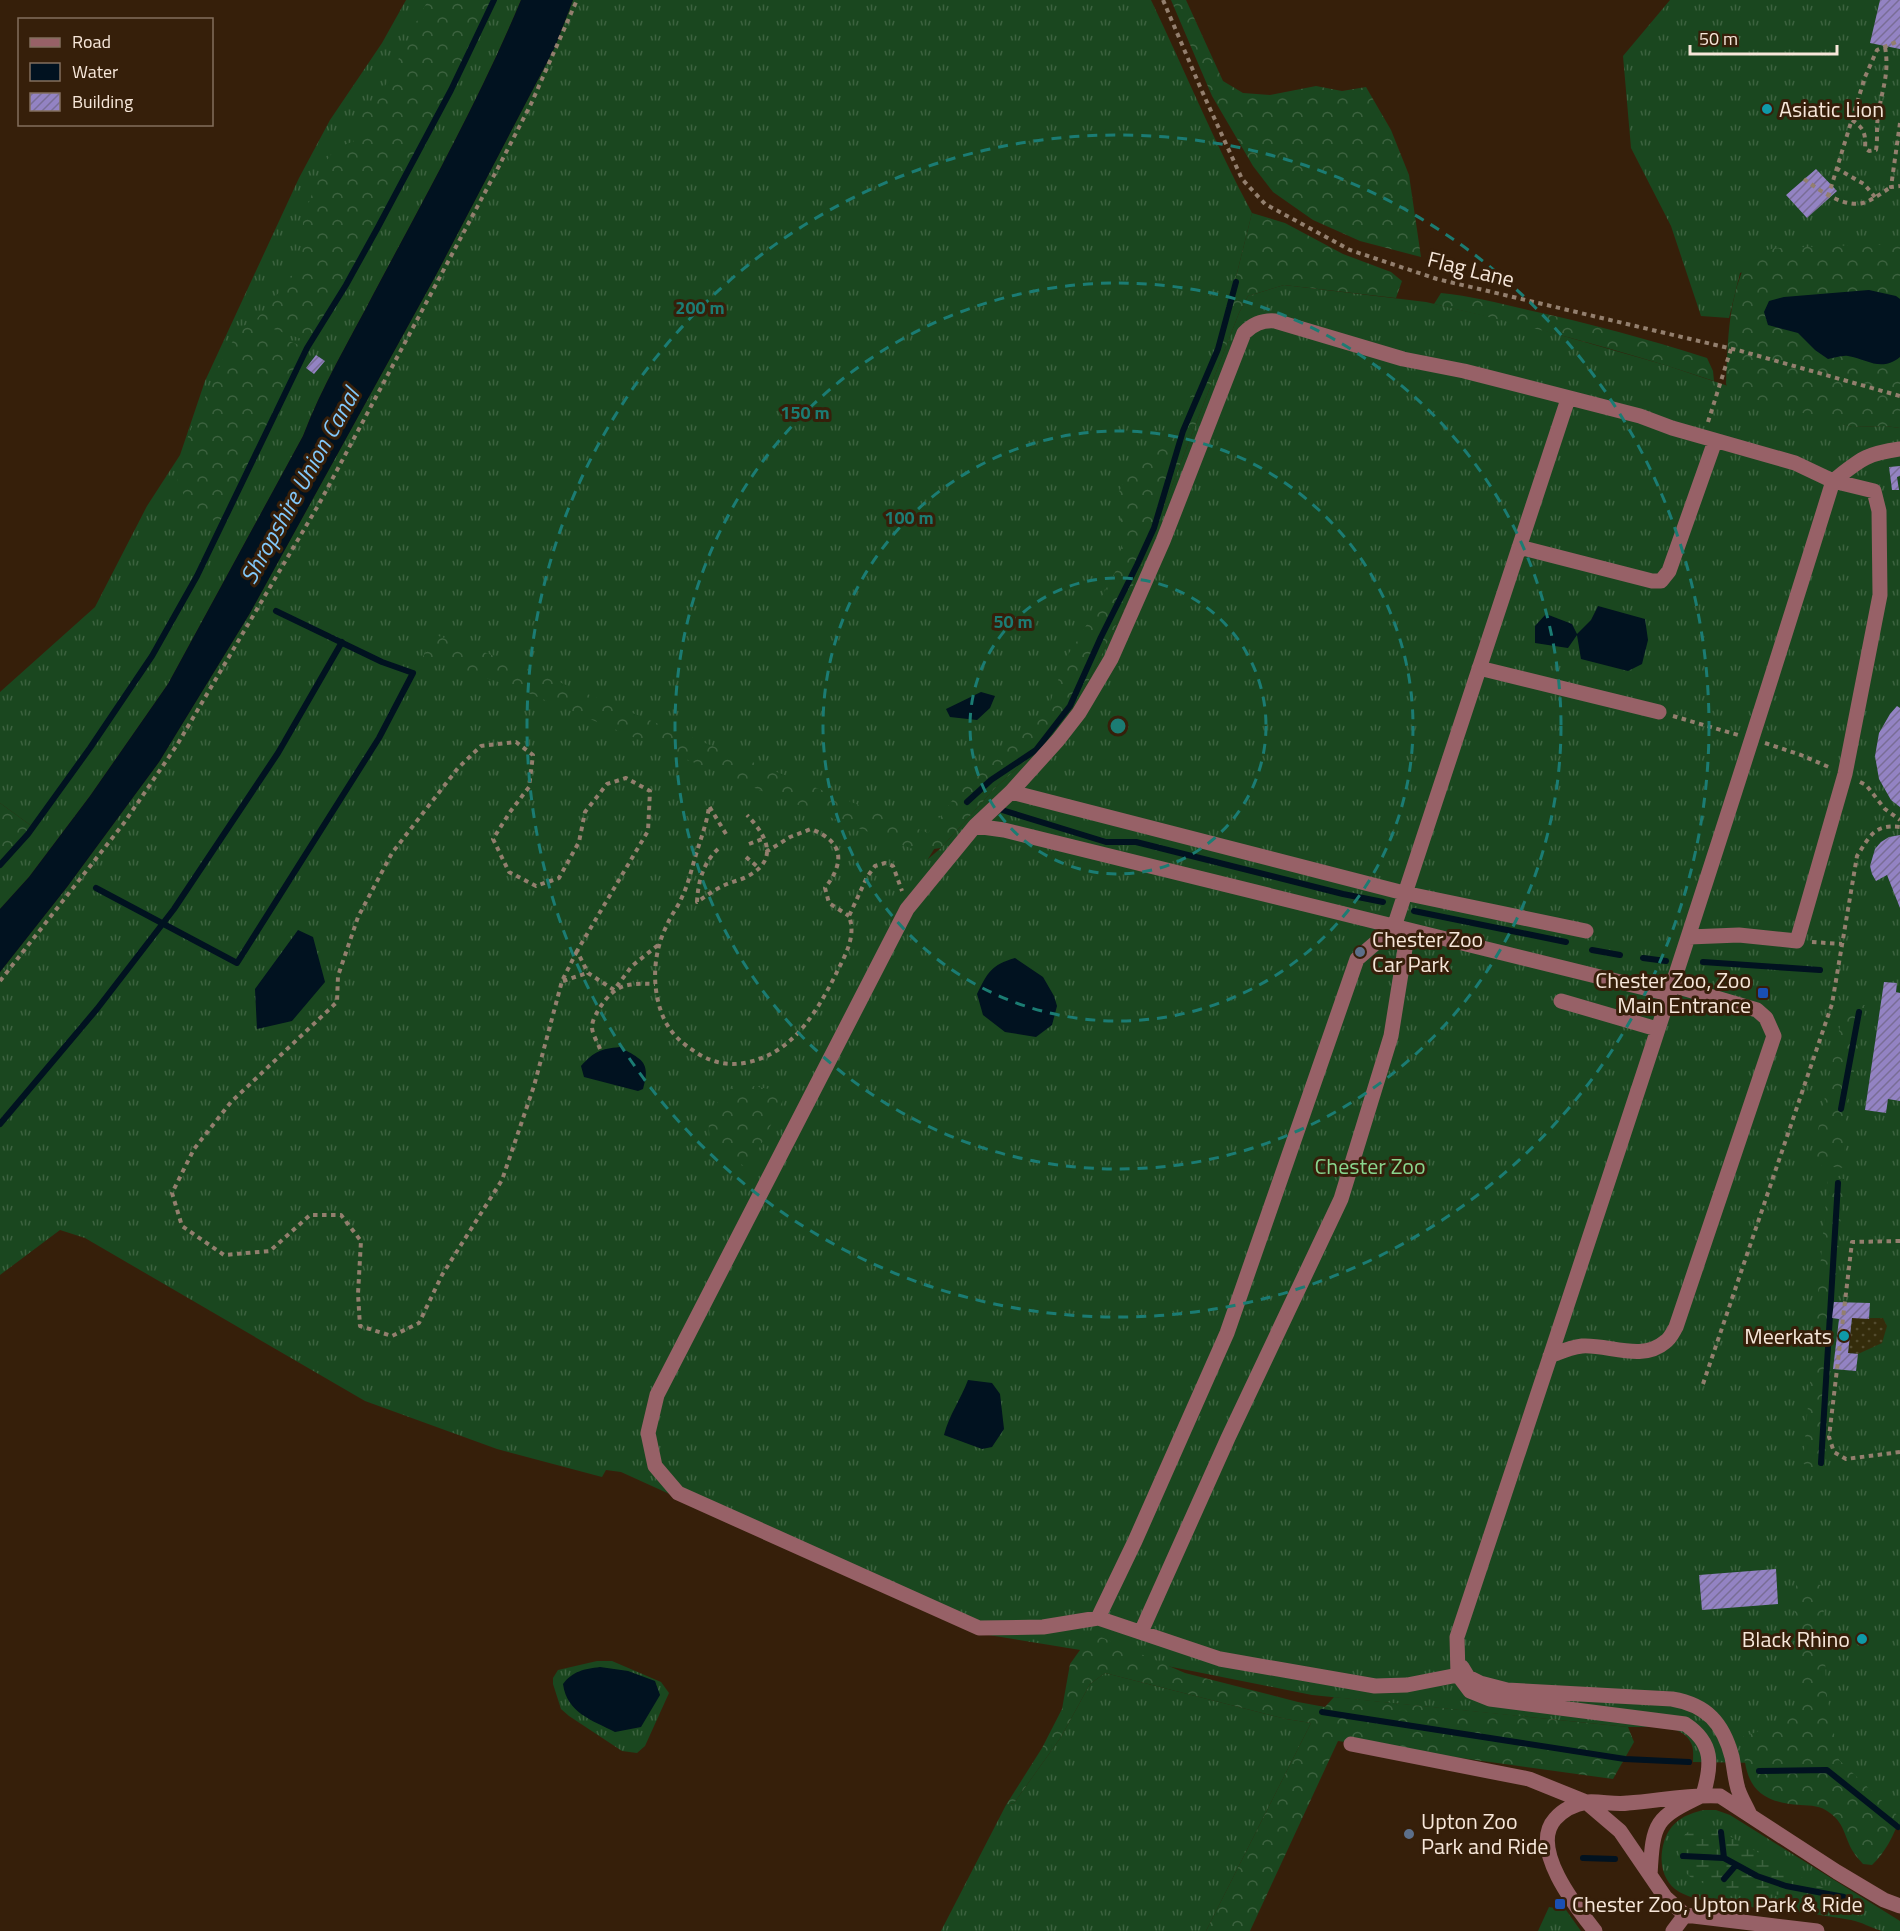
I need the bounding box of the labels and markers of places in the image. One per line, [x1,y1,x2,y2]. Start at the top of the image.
place label: Asiatic Lion [1779,92,1884,126]
marker: Asiatic Lion [1760,102,1774,116]
centre of rings [1108,716,1128,736]
place label: Chester Zoo Car Park [1372,922,1483,981]
marker: Chester Zoo Car Park [1353,945,1367,959]
place label: Chester Zoo, Zoo Main Entrance [1595,963,1751,1022]
marker: Chester Zoo, Zoo Main Entrance [1756,986,1770,1000]
place label: Meerkats [1744,1319,1832,1353]
marker: Meerkats [1837,1329,1851,1343]
place label: Black Rhino [1742,1622,1850,1656]
marker: Black Rhino [1855,1632,1869,1646]
place label: Upton Zoo Park and Ride [1421,1804,1548,1863]
marker: Upton Zoo Park and Ride [1402,1827,1416,1841]
place label: Chester Zoo, Upton Park & Ride [1572,1887,1863,1921]
marker: Chester Zoo, Upton Park & Ride [1553,1897,1567,1911]

